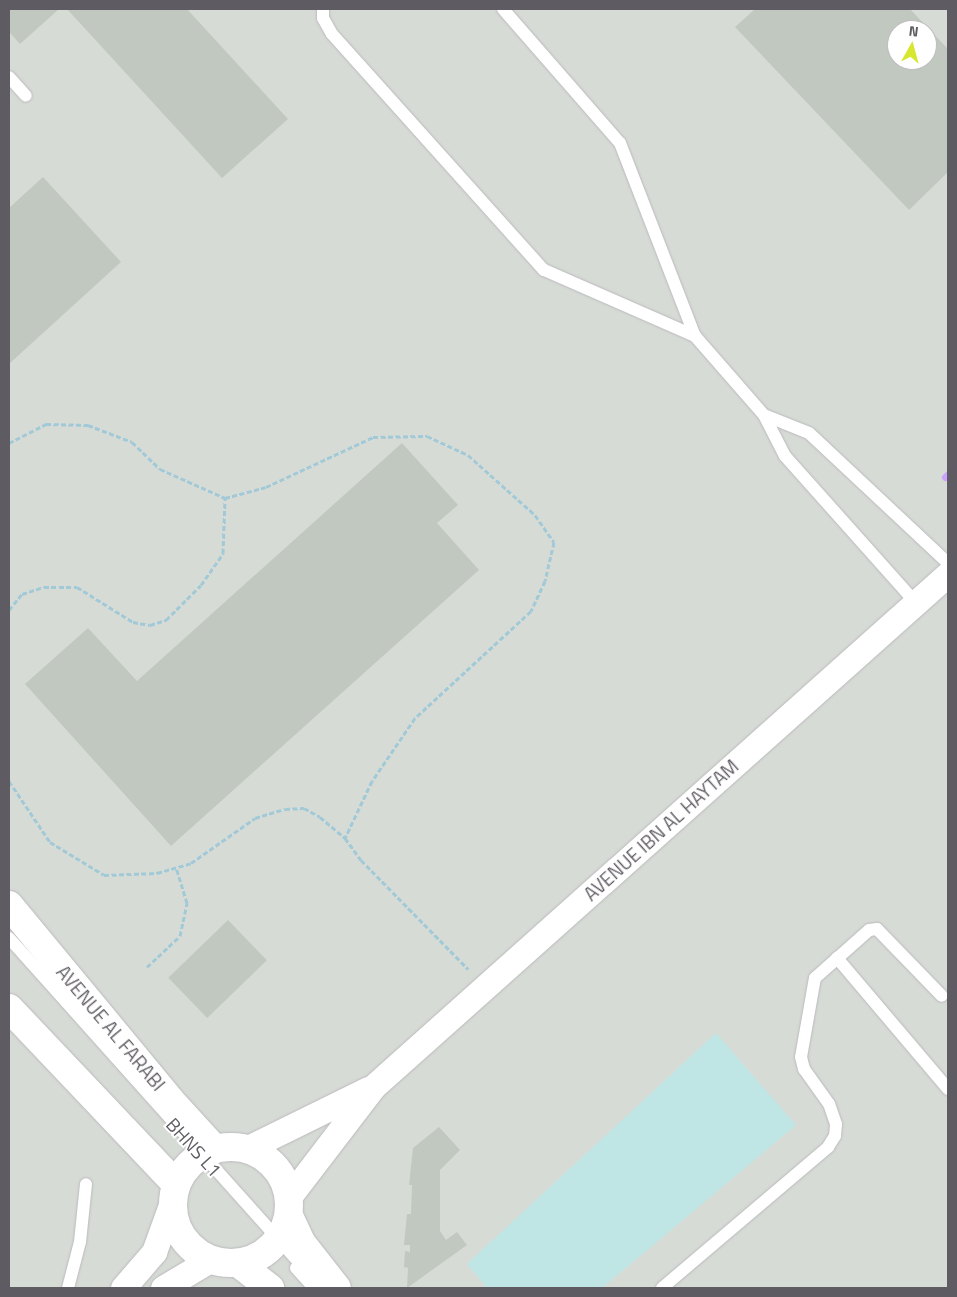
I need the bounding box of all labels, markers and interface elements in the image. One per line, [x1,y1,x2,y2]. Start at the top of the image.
north arrow [887,20,937,70]
text: N [908,20,920,42]
street label: AVENUE IBN AL HAYTAM [579,755,743,905]
street label: AVENUE AL FARABI [52,961,170,1095]
street label: BHNS L1 [162,1113,226,1181]

